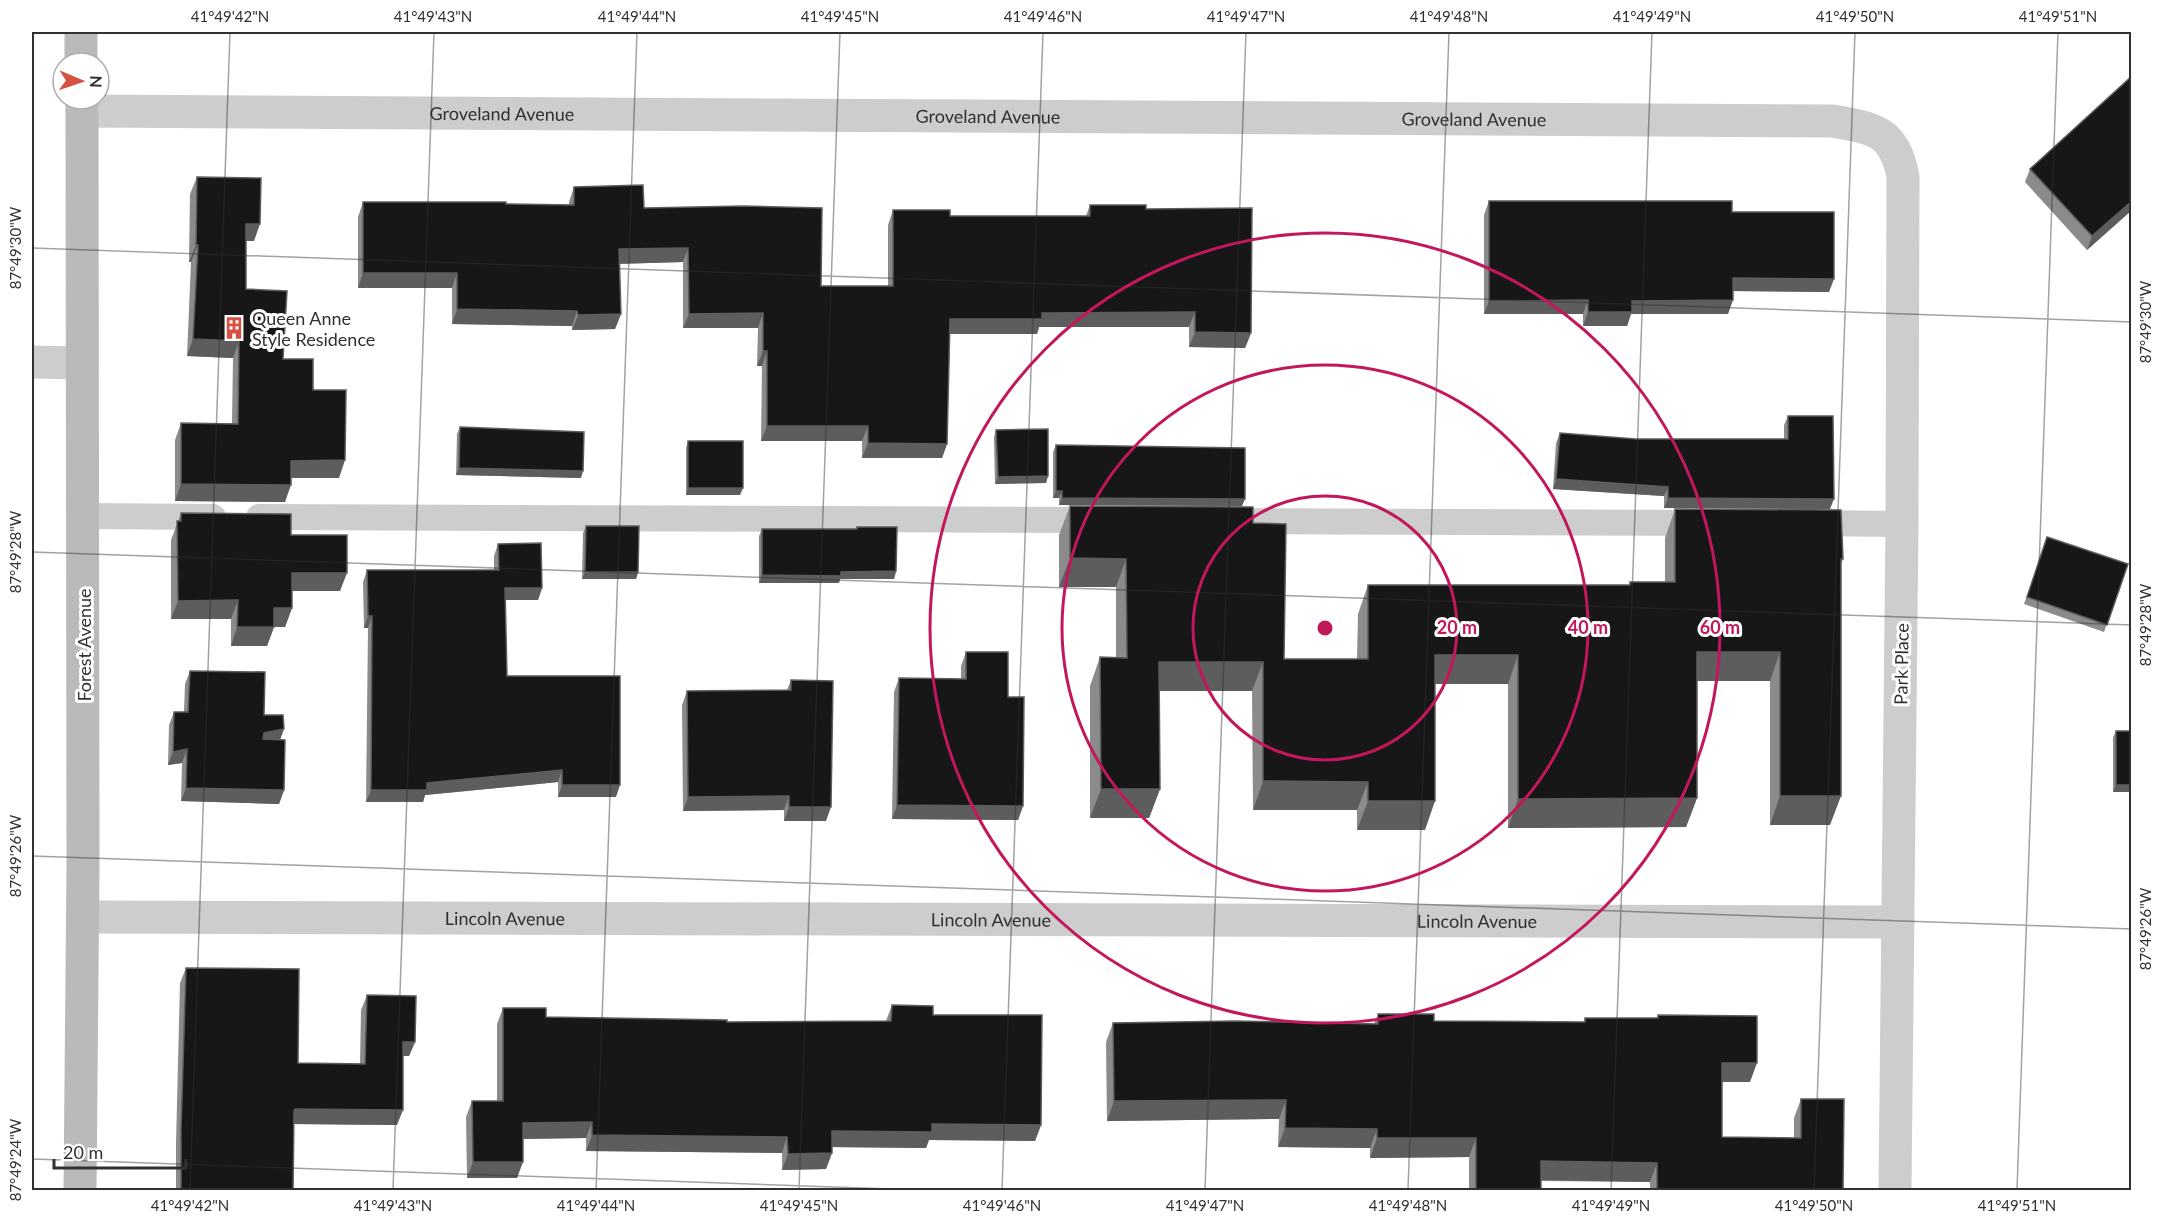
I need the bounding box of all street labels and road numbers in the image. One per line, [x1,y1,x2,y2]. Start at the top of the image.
street label: Groveland Avenue [430,102,574,125]
street label: Groveland Avenue [916,105,1060,128]
street label: Groveland Avenue [1402,108,1546,130]
street label: Forest Avenue [73,588,95,702]
street label: Park Place [1889,623,1913,705]
street label: Lincoln Avenue [445,907,565,929]
street label: Lincoln Avenue [931,908,1051,931]
street label: Lincoln Avenue [1417,910,1537,932]

